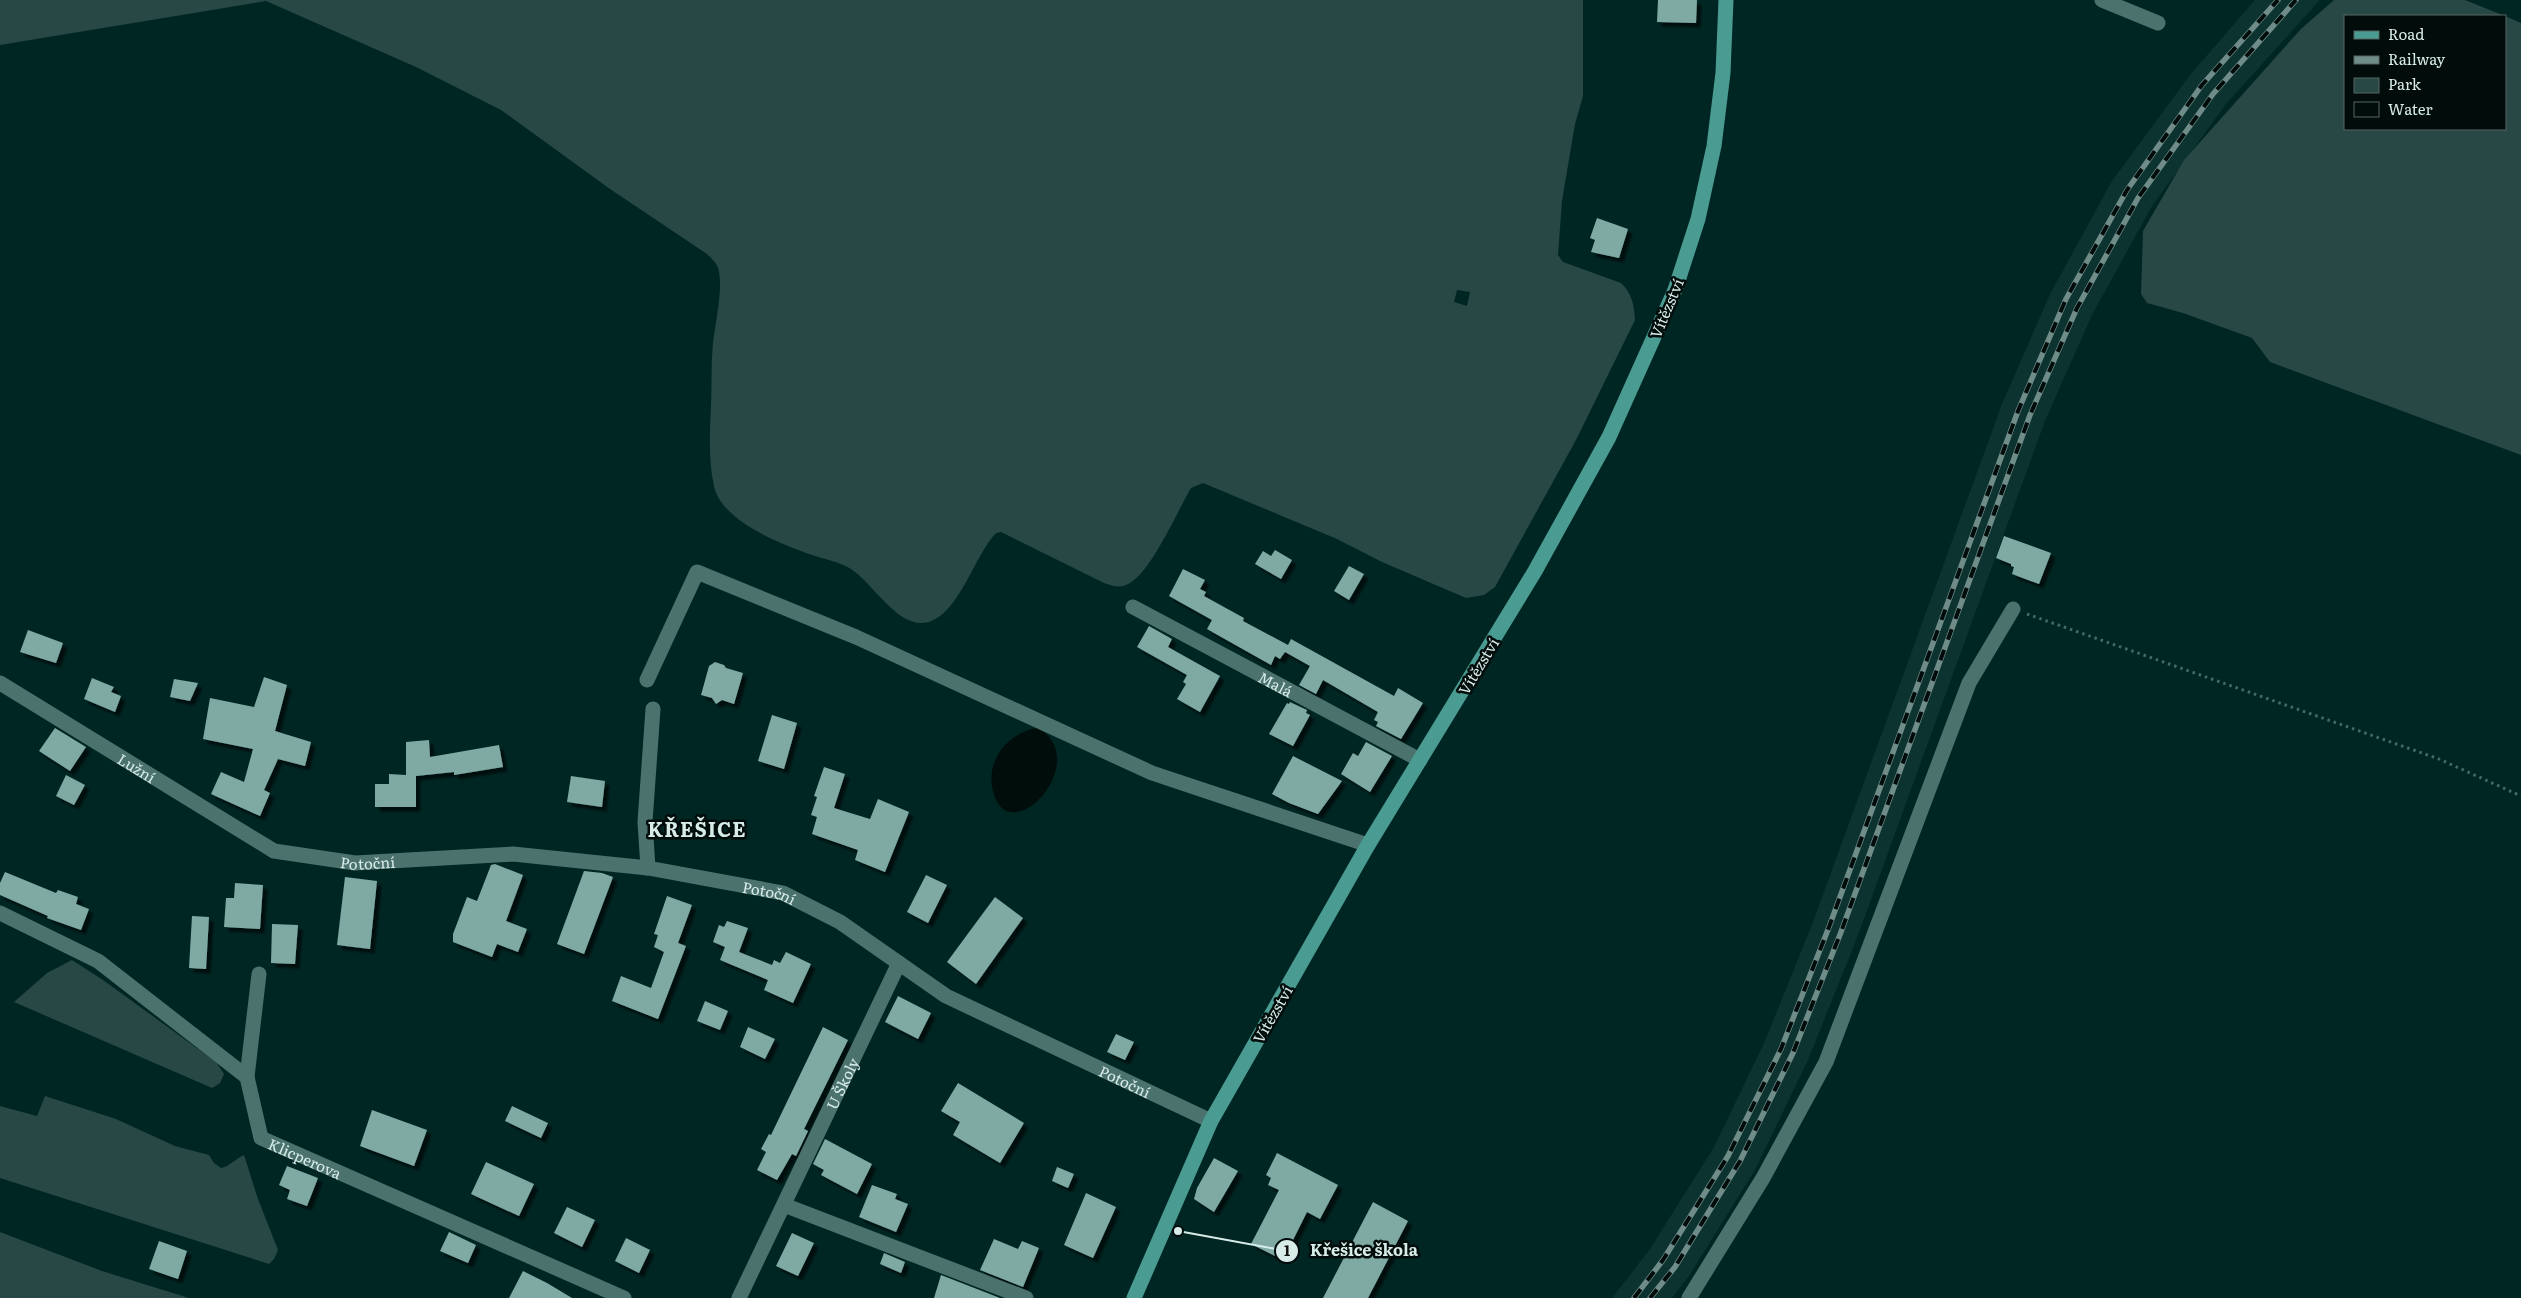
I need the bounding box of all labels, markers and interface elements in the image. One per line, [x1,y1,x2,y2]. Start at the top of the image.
legend [2344,15,2506,130]
text: Road [2388,22,2424,45]
text: Railway [2388,47,2446,70]
text: Park [2388,72,2422,95]
text: Water [2388,97,2433,120]
street label: Vítězství [1643,275,1689,341]
street label: Vítězství [1452,633,1504,699]
street label: Malá [1255,665,1298,702]
street label: Lužní [114,747,161,788]
district label: KŘEŠICE [648,813,747,843]
street label: Potoční [339,849,396,875]
street label: Potoční [741,874,801,910]
street label: Vítězství [1246,981,1298,1047]
street label: U Školy [819,1053,864,1113]
street label: Potoční [1096,1058,1155,1103]
street label: Klicperova [265,1131,347,1184]
callout: Křešice škola [1275,1235,1428,1266]
text: Křešice škola [1310,1237,1419,1261]
text: 1 [1284,1238,1290,1261]

